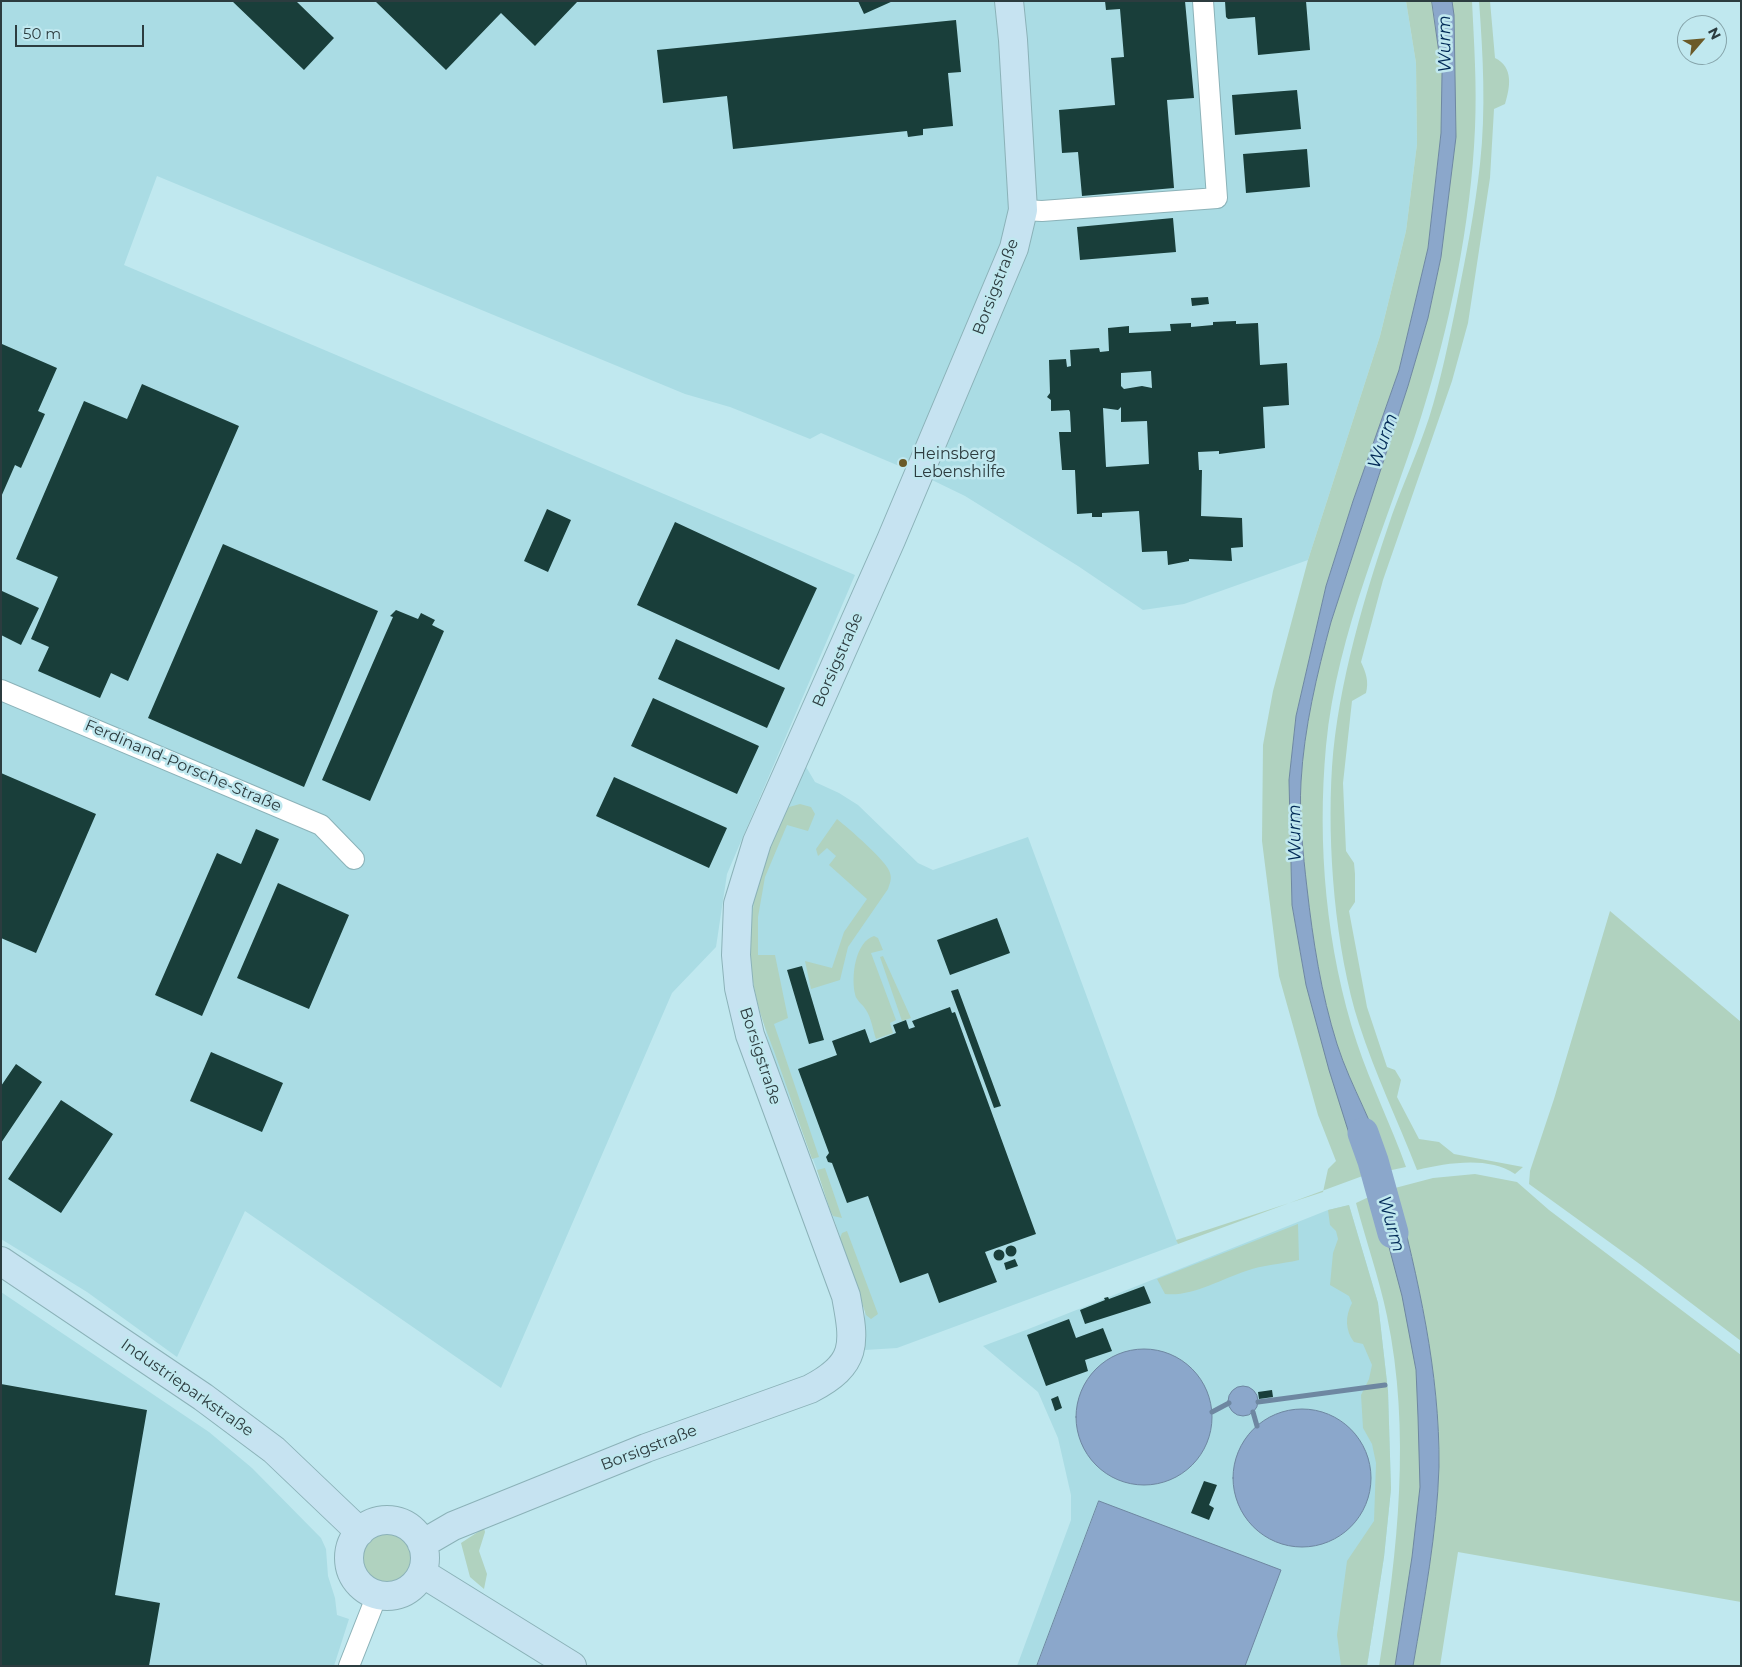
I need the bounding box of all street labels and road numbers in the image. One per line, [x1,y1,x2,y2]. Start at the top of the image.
street label: Borsigstraße [969,236,1023,338]
street label: Borsigstraße [809,610,867,710]
street label: Ferdinand-Porsche-Straße [82,716,284,816]
street label: Borsigstraße [735,1005,785,1107]
street label: Industrieparkstraße [117,1335,257,1441]
street label: Borsigstraße [598,1421,700,1475]

